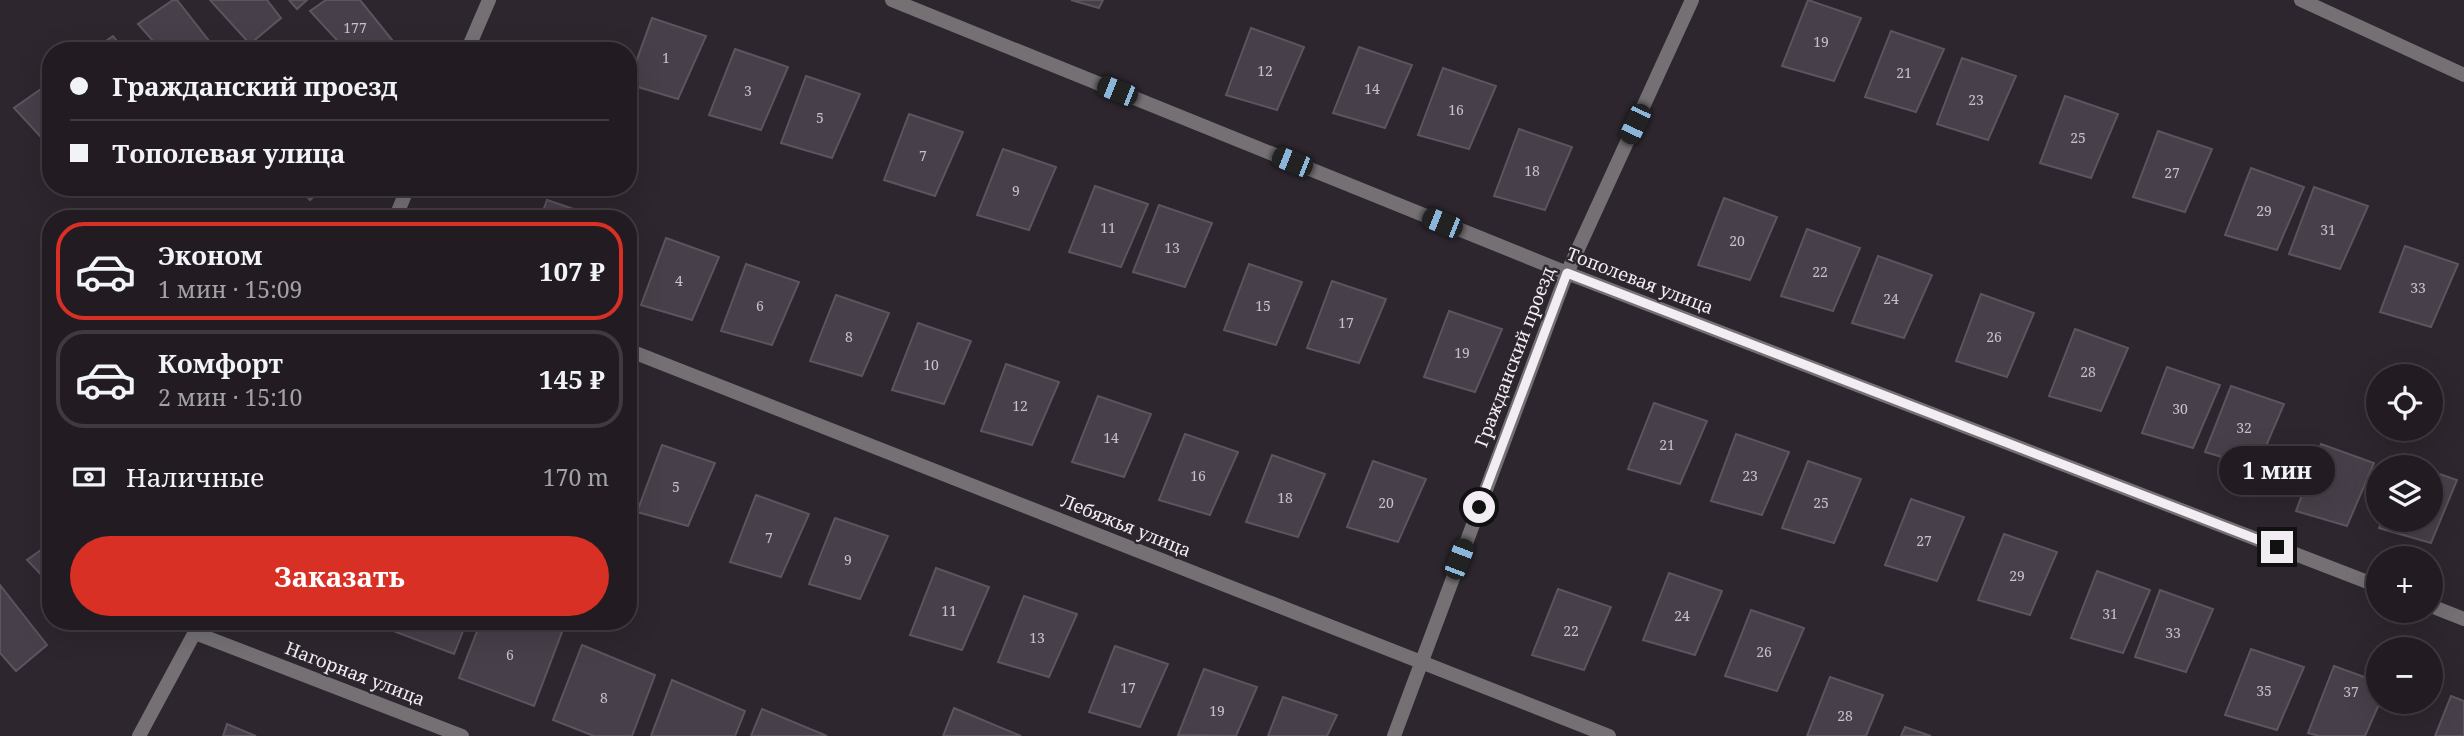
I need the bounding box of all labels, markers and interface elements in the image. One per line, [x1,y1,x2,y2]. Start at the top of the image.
house number: 177 [343,18,367,37]
house number: 19 [1813,32,1829,51]
house number: 1 [662,48,670,67]
house number: 12 [1257,61,1273,80]
house number: 21 [1896,63,1912,82]
text: Гражданский проезд [112,68,398,104]
car [1094,73,1141,109]
house number: 14 [1364,79,1380,98]
house number: 3 [744,81,752,100]
house number: 23 [1968,90,1984,109]
house number: 16 [1448,100,1464,119]
car [1617,101,1654,147]
house number: 5 [816,108,824,127]
house number: 25 [2070,128,2086,147]
text: Тополевая улица [112,135,345,171]
car [1269,144,1316,180]
house number: 7 [919,146,927,165]
house number: 18 [1524,161,1540,180]
house number: 27 [2164,163,2180,182]
house number: 9 [1012,181,1020,200]
house number: 29 [2256,201,2272,220]
car [1419,205,1466,241]
house number: 11 [1100,218,1116,237]
house number: 31 [2320,220,2336,239]
house number: 20 [1729,231,1745,250]
text: Эконом [158,237,262,273]
house number: 13 [1164,238,1180,257]
icon: car [74,240,137,303]
street label: Тополевая улица [1564,241,1717,319]
text: 107 ₽ [539,253,605,289]
house number: 22 [1812,262,1828,281]
street label: Гражданский проезд [1469,263,1560,450]
house number: 4 [675,271,683,290]
text: 1 мин · 15:09 [158,273,302,305]
house number: 33 [2410,278,2426,297]
house number: 24 [1883,289,1899,308]
house number: 6 [756,296,764,315]
house number: 15 [1255,296,1271,315]
house number: 17 [1338,313,1354,332]
house number: 8 [845,327,853,346]
house number: 26 [1986,327,2002,346]
house number: 19 [1454,343,1470,362]
text: Комфорт [158,345,283,381]
icon: car [74,348,137,411]
house number: 10 [923,355,939,374]
text: 145 ₽ [539,361,605,397]
house number: 28 [2080,362,2096,381]
map controls [2366,364,2443,714]
button: locate [2366,364,2443,441]
text: 2 мин · 15:10 [158,381,302,413]
house number: 12 [1012,396,1028,415]
house number: 30 [2172,399,2188,418]
house number: 32 [2236,418,2252,437]
house number: 14 [1103,428,1119,447]
house number: 21 [1659,435,1675,454]
callout: 1 мин [2219,446,2335,494]
text: 1 мин [2242,454,2312,486]
button: layers [2366,455,2443,532]
icon: cash [70,458,108,496]
text: Наличные [126,459,264,495]
text: 170 m [543,461,609,493]
house number: 16 [1190,466,1206,485]
house number: 23 [1742,466,1758,485]
house number: 5 [672,477,680,496]
street label: Лебяжья улица [1058,488,1195,562]
house number: 18 [1277,488,1293,507]
route start [1463,491,1495,523]
house number: 20 [1378,493,1394,512]
house number: 25 [1813,493,1829,512]
house number: 7 [765,528,773,547]
house number: 27 [1916,531,1932,550]
route end [2261,531,2293,563]
button: Заказать [70,536,609,616]
car [1442,536,1477,582]
button: + [2366,546,2443,623]
house number: 9 [844,550,852,569]
house number: 29 [2009,566,2025,585]
house number: 11 [941,601,957,620]
house number: 31 [2102,604,2118,623]
house number: 24 [1674,606,1690,625]
house number: 22 [1563,621,1579,640]
house number: 33 [2165,623,2181,642]
house number: 13 [1029,628,1045,647]
street label: Нагорная улица [282,635,429,711]
button: − [2366,637,2443,714]
house number: 26 [1756,642,1772,661]
house number: 6 [506,645,514,664]
house number: 17 [1120,678,1136,697]
house number: 35 [2256,681,2272,700]
house number: 37 [2343,682,2359,701]
house number: 8 [600,688,608,707]
house number: 19 [1209,701,1225,720]
house number: 28 [1837,706,1853,725]

